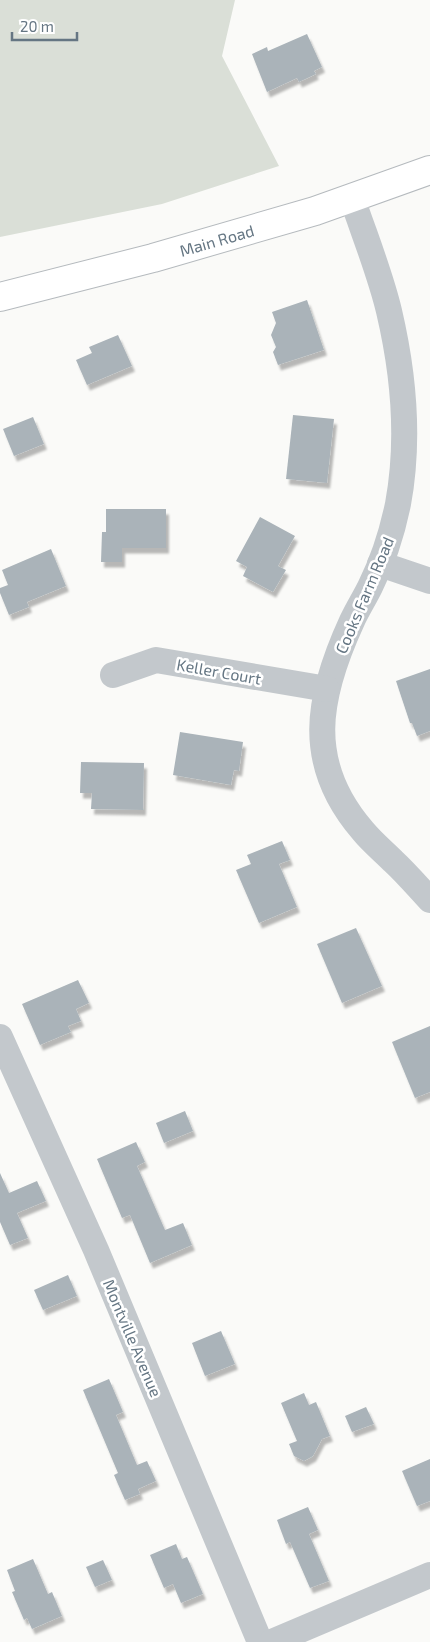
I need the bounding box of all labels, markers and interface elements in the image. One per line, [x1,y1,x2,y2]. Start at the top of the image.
scale bar [12,10,78,42]
text: 20 m [20,17,54,35]
street label: Main Road [177,220,256,259]
street label: Cooks Farm Road [331,534,397,656]
street label: Keller Court [175,654,263,688]
street label: Montville Avenue [100,1276,166,1400]

